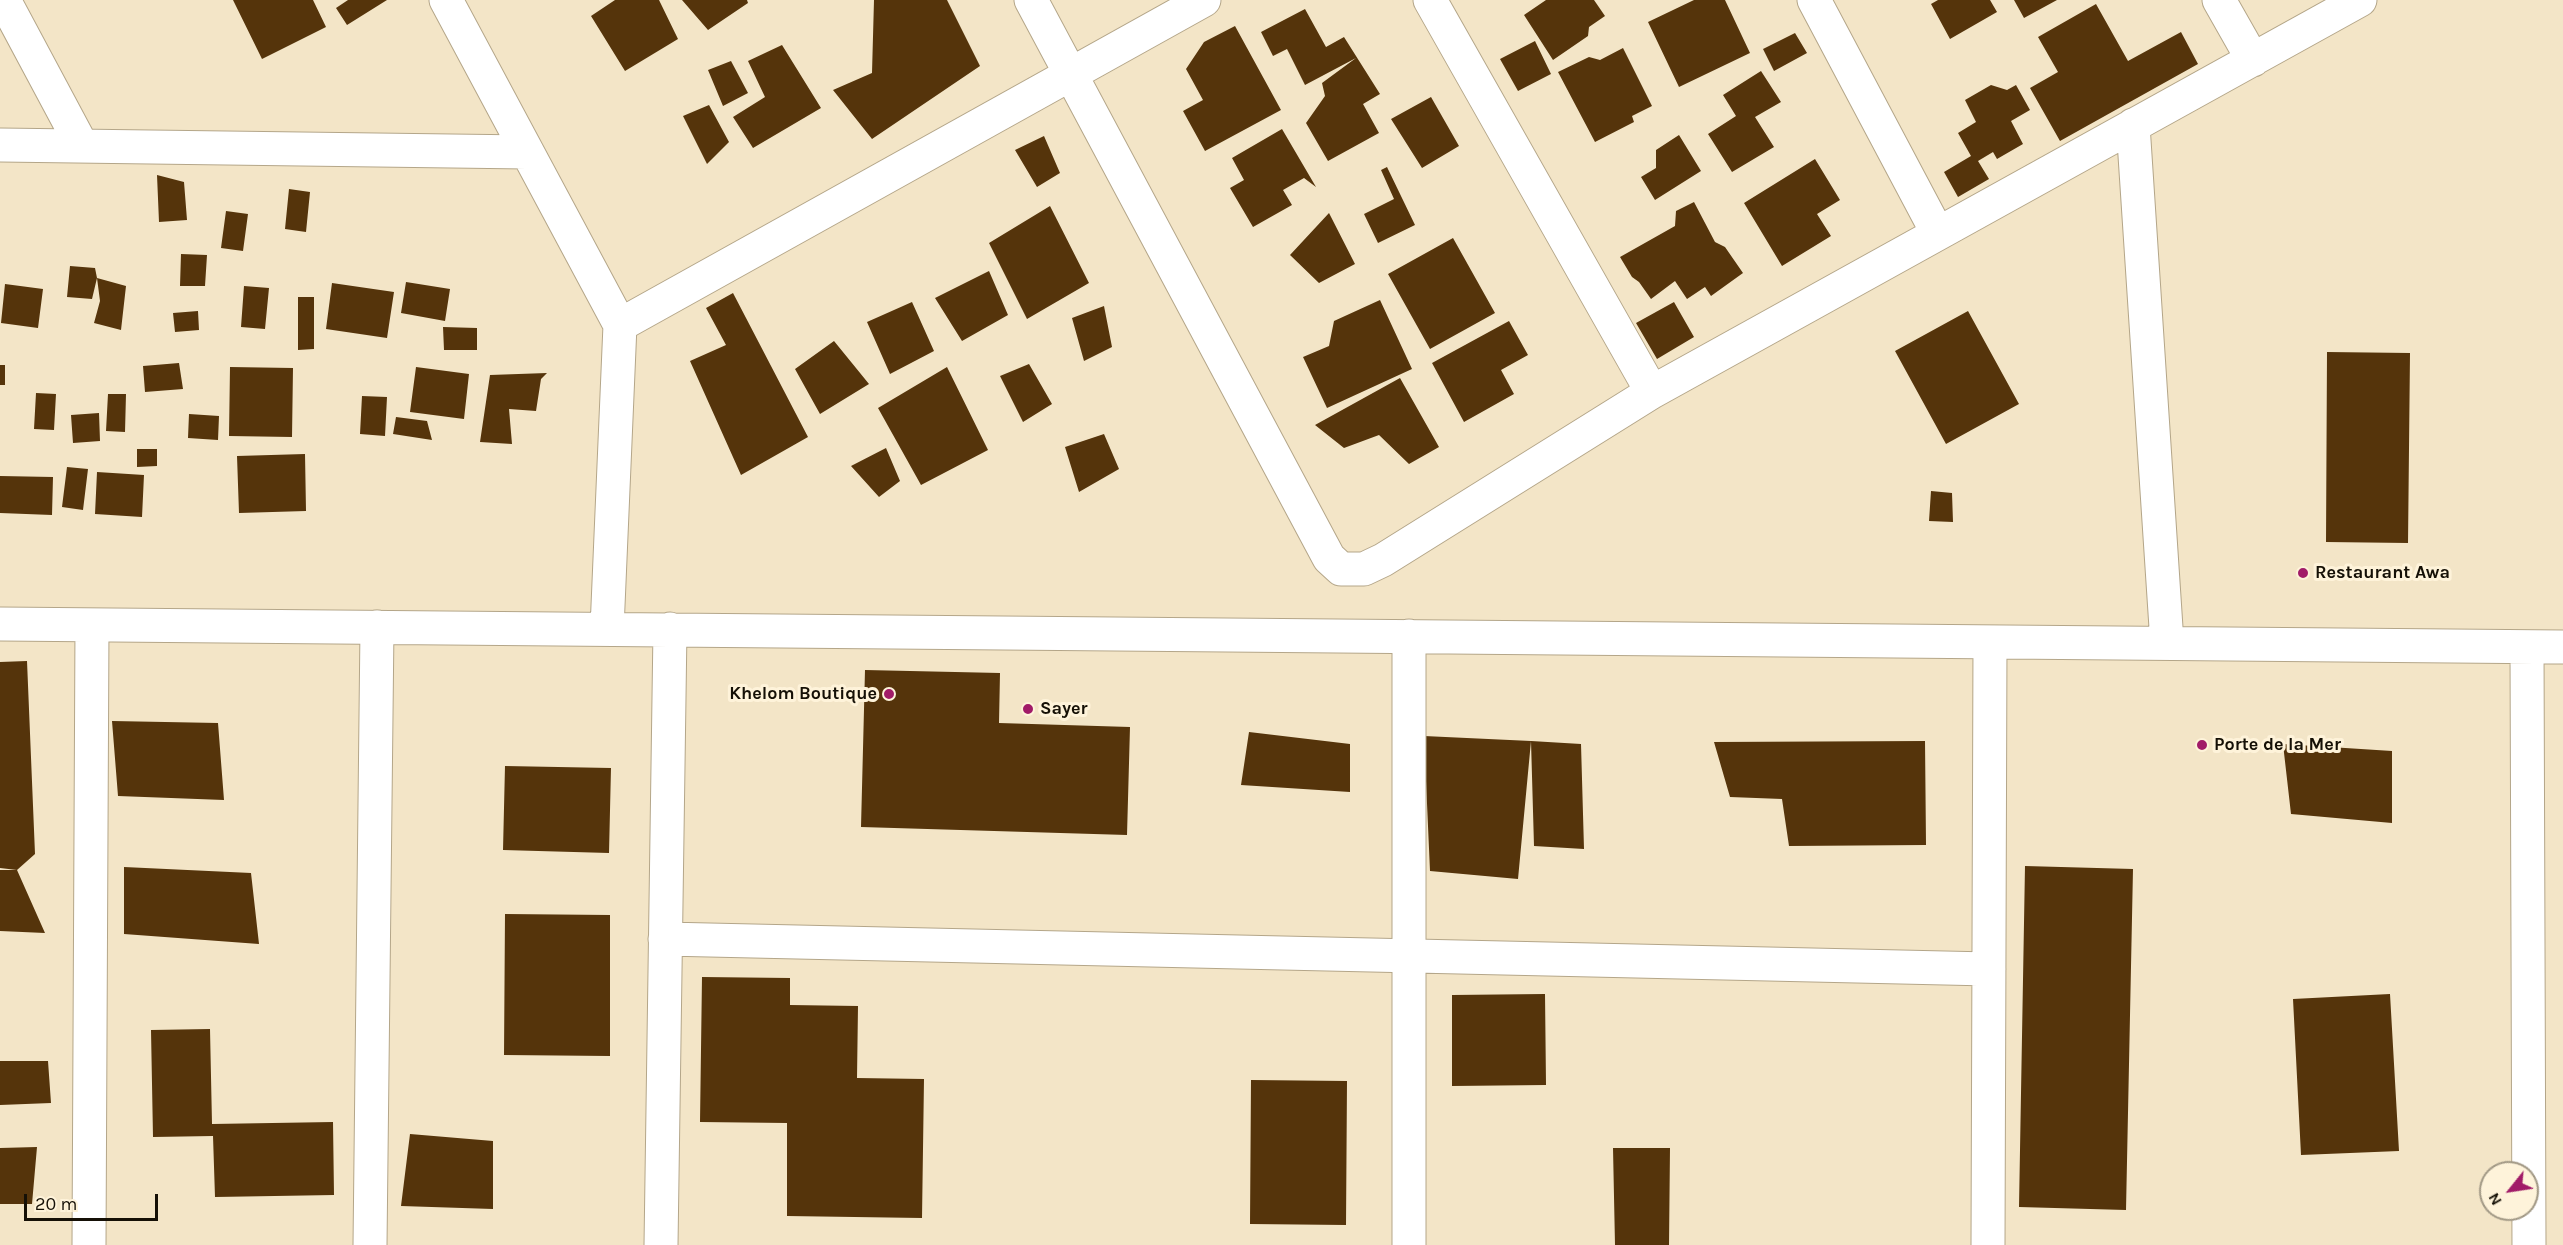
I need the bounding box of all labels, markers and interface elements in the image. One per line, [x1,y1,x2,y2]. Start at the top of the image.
place label: Restaurant Awa [2315,562,2450,584]
marker: Restaurant Awa [2296,566,2310,580]
place label: Khelom Boutique [729,683,877,705]
marker: Khelom Boutique [882,687,896,701]
place label: Sayer [1040,698,1088,720]
marker: Sayer [1021,702,1035,716]
place label: Porte de la Mer [2214,734,2341,756]
marker: Porte de la Mer [2195,738,2209,752]
north arrow [2479,1161,2539,1221]
scale bar [27,1182,160,1220]
text: N [2484,1190,2506,1209]
text: 20 m [35,1193,77,1215]

